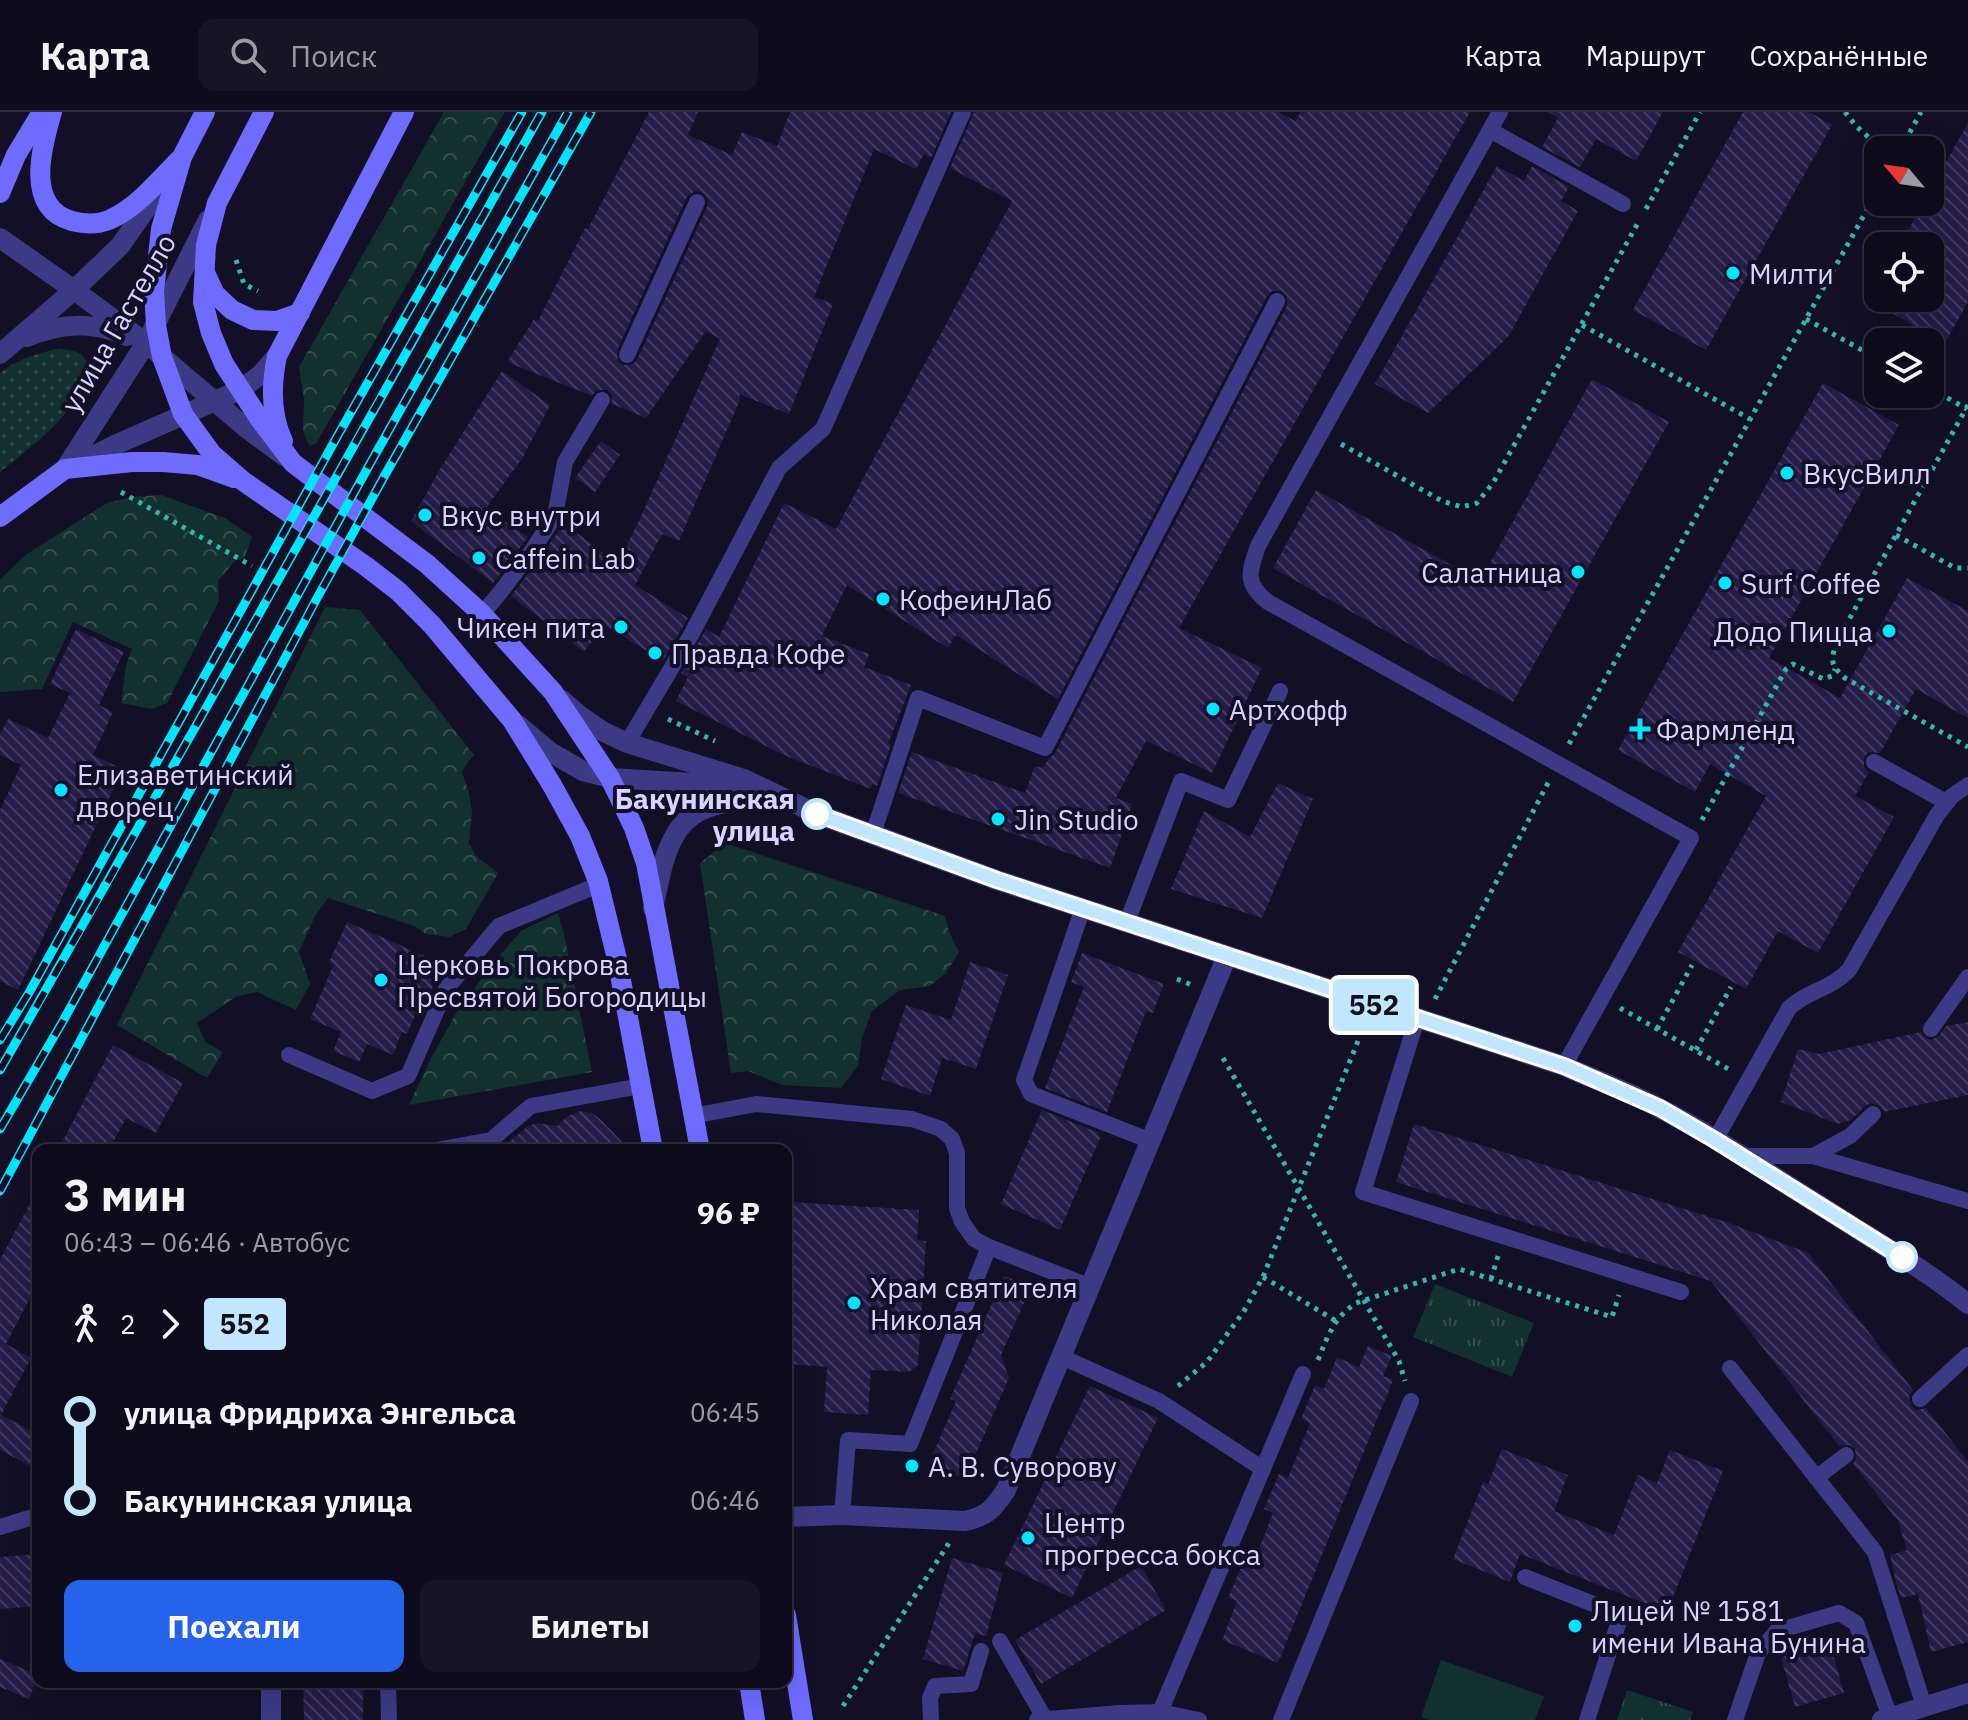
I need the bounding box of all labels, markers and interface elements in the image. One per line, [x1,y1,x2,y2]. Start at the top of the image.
search box [198,19,758,91]
text: Карта [40,31,150,80]
icon: search [226,33,270,77]
text: Поиск [290,36,377,75]
text: Карта [1465,37,1542,74]
text: Маршрут [1586,37,1705,74]
text: Сохранённые [1749,37,1928,74]
north arrow [1864,136,1944,216]
map controls [1864,136,1944,408]
street label: улица Гастелло [52,227,184,419]
button: locate [1864,232,1944,312]
place label: Милти [1749,255,1834,292]
marker: Милти [1724,264,1742,282]
button: layers [1864,328,1944,408]
place label: ВкусВилл [1803,455,1931,492]
marker: ВкусВилл [1778,464,1796,482]
place label: Вкус внутри [441,497,601,534]
marker: Вкус внутри [416,506,434,524]
place label: Caffein Lab [495,540,635,577]
marker: Caffein Lab [470,549,488,567]
place label: Салатница [1421,554,1562,591]
marker: Салатница [1569,563,1587,581]
place label: Surf Coffee [1741,565,1881,602]
marker: Surf Coffee [1716,574,1734,592]
place label: КофеинЛаб [899,581,1052,618]
marker: КофеинЛаб [874,590,892,608]
place label: Чикен пита [457,609,605,646]
place label: Додо Пицца [1714,613,1873,650]
marker: Чикен пита [612,618,630,636]
marker: Додо Пицца [1880,622,1898,640]
place label: Правда Кофе [671,635,846,672]
marker: Правда Кофе [646,644,664,662]
place label: Артхофф [1229,691,1348,728]
marker: Артхофф [1204,700,1222,718]
place label: Фармленд [1656,711,1795,748]
marker: Фармленд [1631,720,1649,738]
place label: Елизаветинский дворец [77,756,294,825]
place label: Бакунинская улица [615,780,795,849]
marker: Елизаветинский дворец [52,781,70,799]
marker: Бакунинская улица [802,799,832,829]
place label: Jin Studio [1014,801,1139,838]
marker: Jin Studio [989,810,1007,828]
place label: Церковь Покрова Пресвятой Богородицы [397,946,707,1015]
marker: Церковь Покрова Пресвятой Богородицы [372,971,390,989]
line badge: 552 [1328,979,1420,1031]
text: 552 [1349,986,1399,1023]
text: 3 мин [64,1166,187,1223]
text: 96 ₽ [697,1193,760,1232]
text: 06:43 – 06:46 · Автобус [64,1225,350,1259]
unlabelled marker [1887,1242,1917,1272]
place label: Храм святителя Николая [870,1269,1078,1338]
marker: Храм святителя Николая [845,1294,863,1312]
icon: walk [64,1302,108,1346]
icon: forward [148,1302,192,1346]
text: 552 [220,1305,270,1342]
text: 2 [120,1307,136,1341]
text: улица Фридриха Энгельса [124,1393,516,1432]
text: 06:45 [690,1395,760,1429]
place label: А. В. Суворову [928,1448,1117,1485]
marker: А. В. Суворову [903,1457,921,1475]
text: Бакунинская улица [124,1481,412,1520]
text: 06:46 [690,1483,760,1517]
place label: Центр прогресса бокса [1044,1504,1261,1573]
marker: Центр прогресса бокса [1019,1529,1037,1547]
button: Поехали [64,1580,404,1672]
button: Билеты [420,1580,760,1672]
place label: Лицей № 1581 имени Ивана Бунина [1591,1592,1866,1661]
marker: Лицей № 1581 имени Ивана Бунина [1566,1617,1584,1635]

